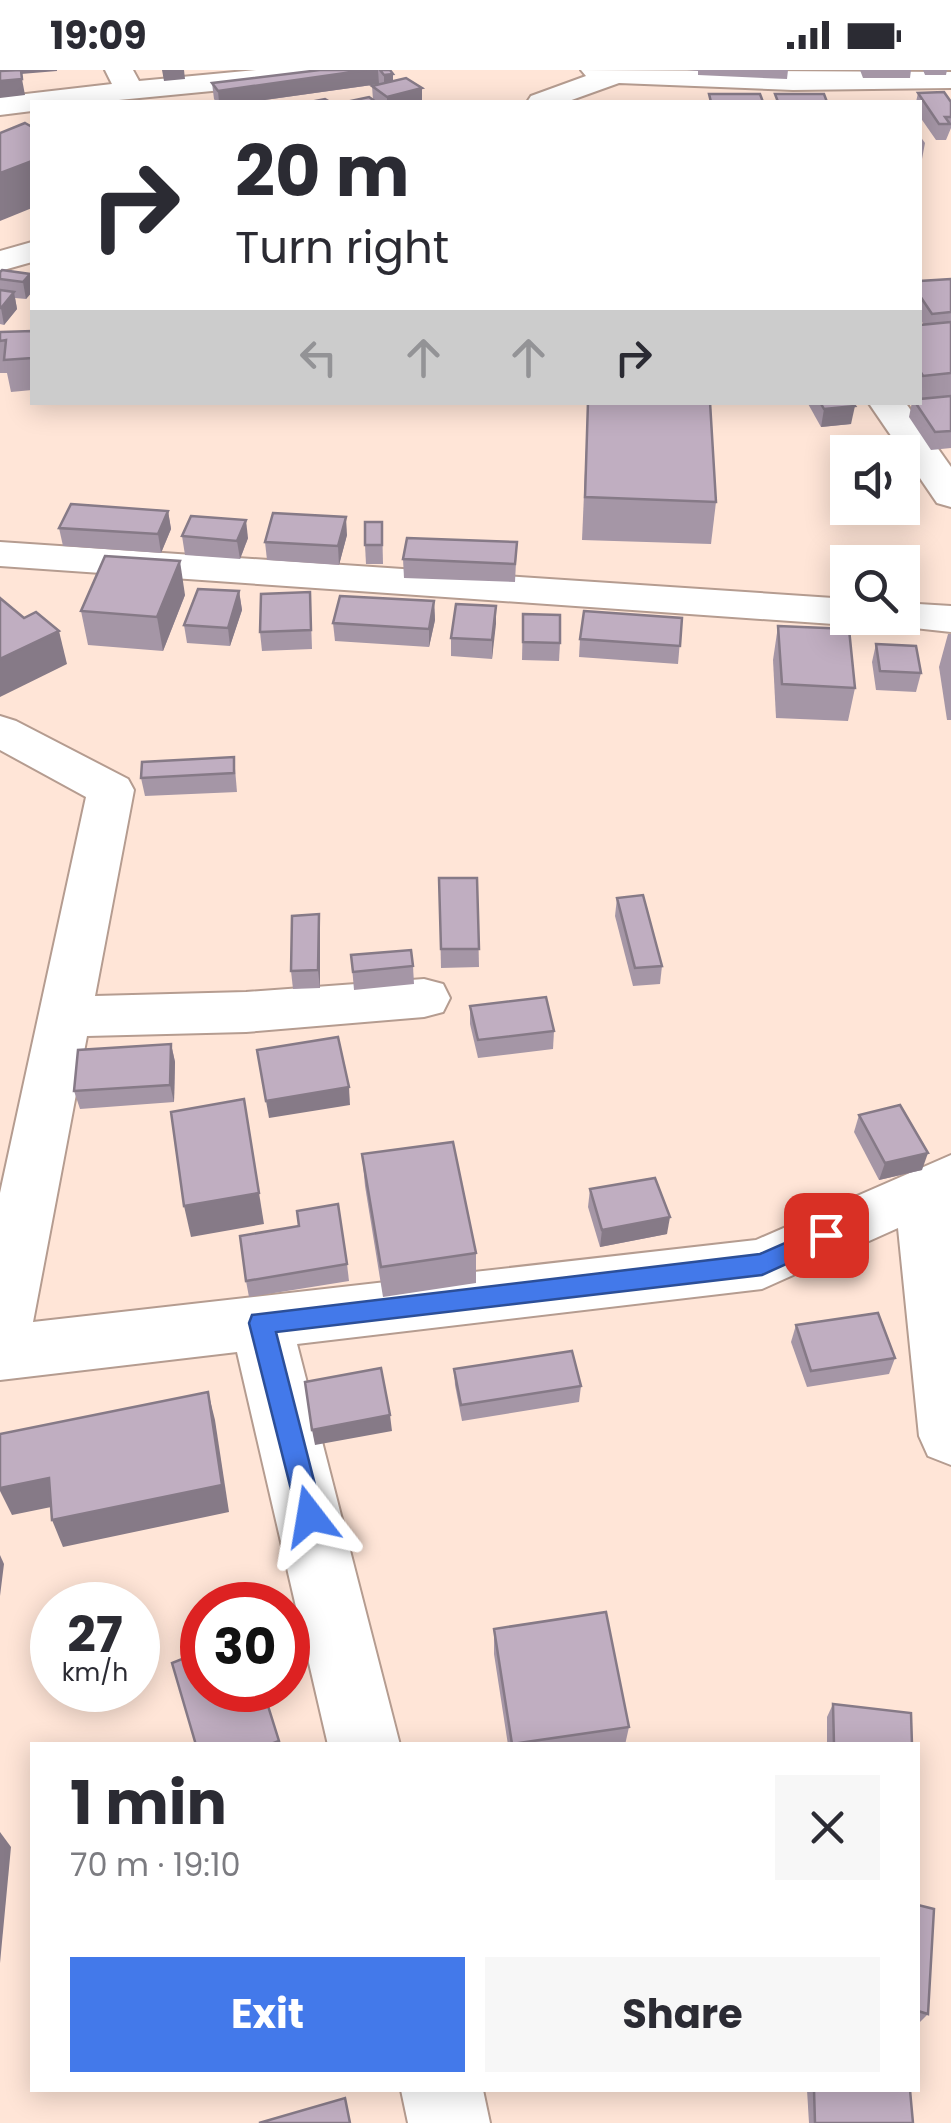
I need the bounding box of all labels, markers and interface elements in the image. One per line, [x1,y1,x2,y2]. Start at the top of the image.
text: 19:09 [50,9,147,62]
text: 20 m [235,122,410,221]
icon: right [70,140,200,270]
text: Turn right [235,216,449,279]
icon: left [291,330,346,385]
icon: ahead [396,330,451,385]
icon: ahead [501,330,556,385]
icon: right [606,330,661,385]
map controls [830,435,920,635]
button: sound [830,435,920,525]
button: search [830,545,920,635]
pin [784,1193,869,1278]
icon: arrive [799,1208,854,1263]
position arrow [258,1464,362,1568]
speed limit sign: 30 [180,1582,310,1712]
text: 27 [67,1599,123,1670]
text: km/h [62,1655,128,1690]
text: 1 min [70,1761,227,1845]
button: close [775,1775,880,1880]
text: 70 m · 19:10 [70,1842,241,1887]
button: Exit [70,1957,465,2072]
button: Share [485,1957,880,2072]

